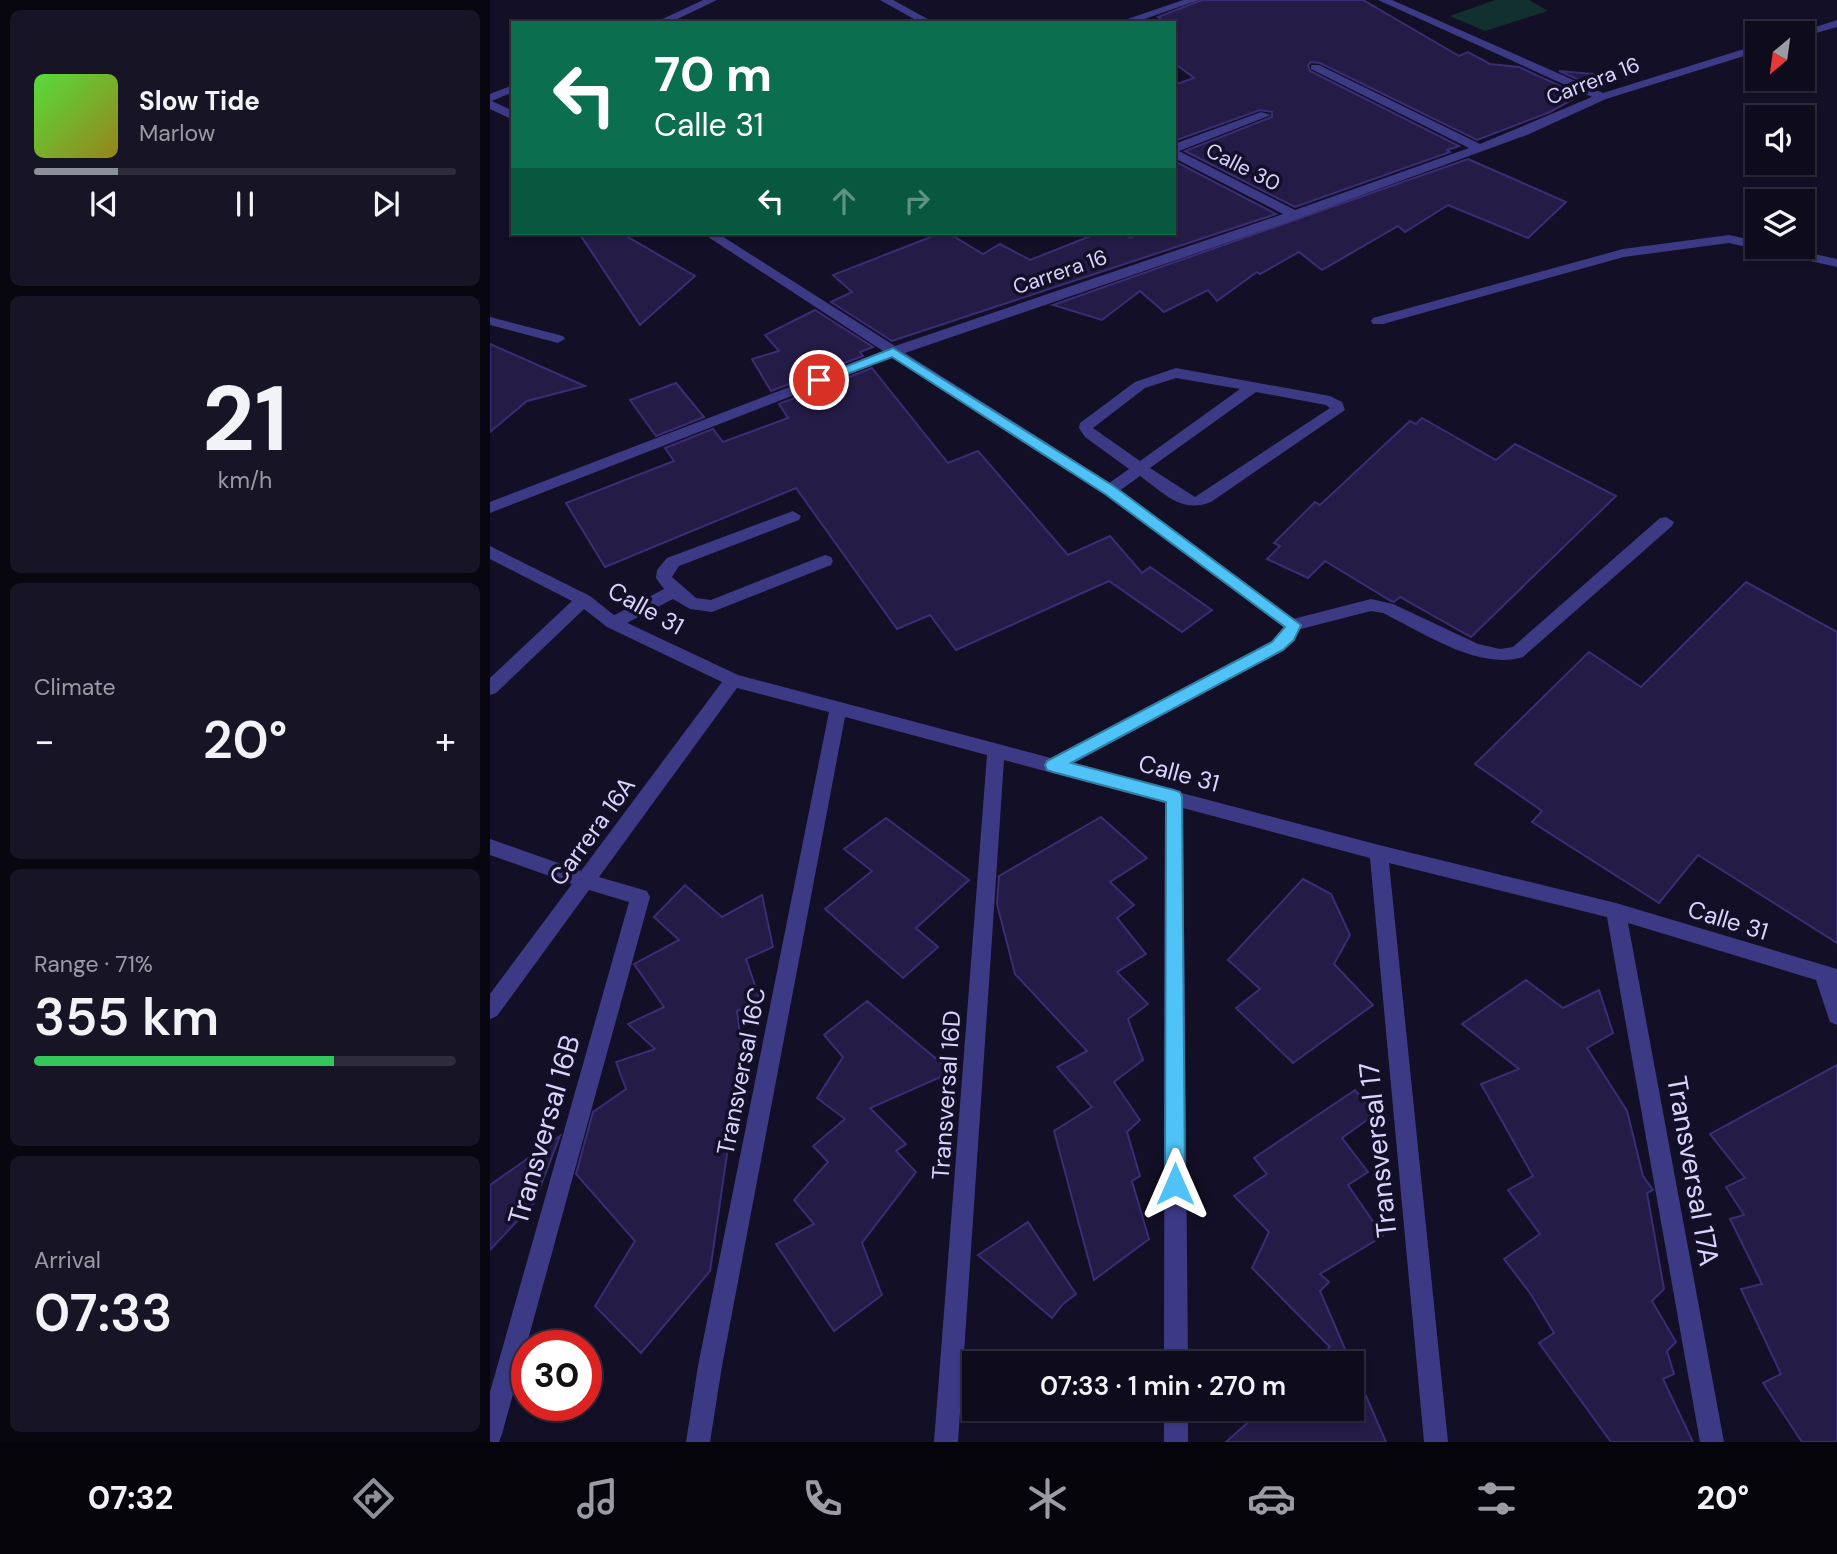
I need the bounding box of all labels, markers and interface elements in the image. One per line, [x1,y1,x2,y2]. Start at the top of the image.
north arrow [1745,21,1815,91]
map controls [1745,21,1815,259]
text: 70 m [654,42,772,106]
icon: left [539,49,630,140]
street label: Carrera 16 [1542,50,1644,112]
text: Slow Tide [139,84,260,118]
text: Calle 31 [654,104,764,146]
button: sound [1745,105,1815,175]
text: Marlow [139,118,215,148]
street label: Calle 30 [1201,136,1285,198]
icon: left [752,182,790,220]
icon: ahead [825,182,863,220]
icon: right [898,182,936,220]
icon: previous [85,185,123,223]
icon: pause [226,185,264,223]
icon: next [367,185,405,223]
button: layers [1745,189,1815,259]
street label: Carrera 16 [1009,243,1111,301]
pin [789,350,849,410]
text: 21 [202,360,288,478]
icon: arrive [800,361,838,399]
text: km/h [218,465,272,495]
street label: Calle 31 [603,575,689,641]
text: Climate [34,672,116,702]
text: 20° [203,706,287,774]
text: − [34,716,55,766]
text: + [435,716,456,766]
street label: Calle 31 [1135,747,1223,799]
street label: Carrera 16A [542,770,642,892]
street label: Calle 31 [1684,893,1772,947]
text: Range · 71% [34,949,153,979]
text: 355 km [34,983,219,1051]
street label: Transversal 16C [710,984,772,1158]
street label: Transversal 16D [925,1009,967,1181]
street label: Transversal 16B [499,1031,589,1229]
street label: Transversal 17 [1350,1061,1406,1239]
street label: Transversal 17A [1658,1073,1728,1269]
position arrow [1138,1147,1212,1221]
text: Arrival [34,1245,101,1275]
text: 07:33 [34,1279,172,1347]
speed limit sign: 30 [511,1330,602,1421]
text: 07:33 · 1 min · 270 m [1040,1369,1286,1403]
icon: directions [349,1474,398,1523]
icon: music [573,1474,622,1523]
icon: phone [798,1474,847,1523]
icon: climate [1023,1474,1072,1523]
icon: car [1247,1474,1296,1523]
icon: filters [1472,1474,1521,1523]
text: 07:32 [88,1477,173,1519]
text: 20° [1697,1477,1749,1519]

